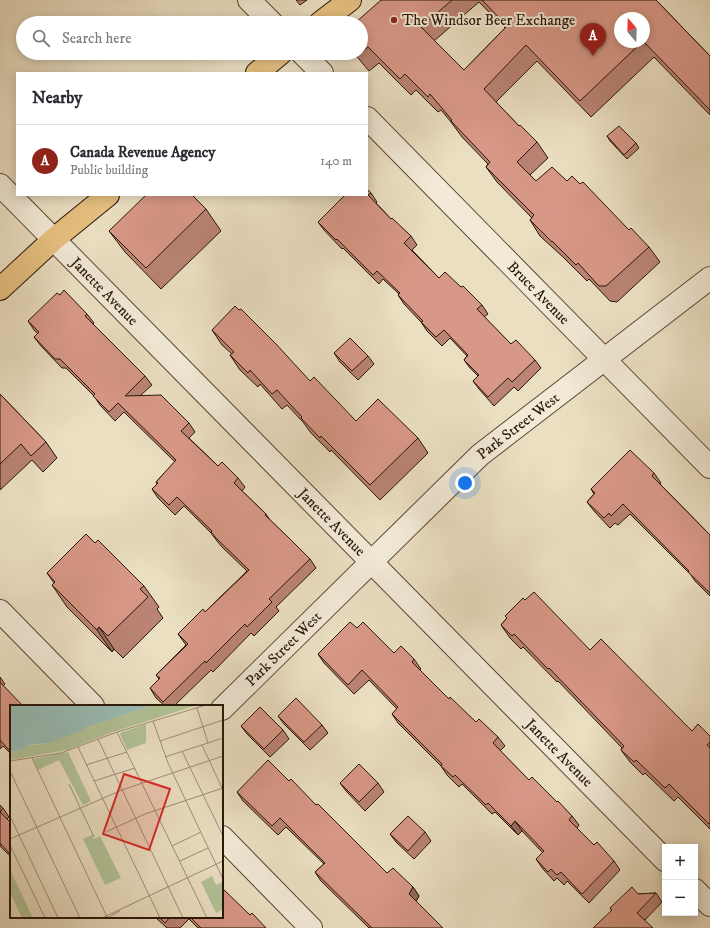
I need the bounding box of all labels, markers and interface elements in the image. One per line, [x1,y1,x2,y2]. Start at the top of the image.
place label: The Windsor Beer Exchange [402,11,575,30]
north arrow [614,12,650,48]
marker: The Windsor Beer Exchange [389,15,399,25]
search box [16,16,368,60]
pin: A [580,23,606,56]
icon: search [30,27,52,49]
text: Search here [62,29,131,48]
text: Nearby [32,87,82,109]
text: Canada Revenue Agency [70,143,215,162]
text: A [41,153,49,169]
text: 140 m [320,153,352,169]
text: Public building [70,162,148,178]
street label: Janette Avenue [65,252,142,329]
street label: Bruce Avenue [503,257,574,328]
street label: Park Street West [473,388,563,463]
your location [455,473,475,493]
street label: Janette Avenue [293,482,370,560]
street label: Park Street West [241,607,325,690]
inset map [10,705,223,918]
street label: Janette Avenue [520,713,597,791]
map controls [662,844,698,916]
button: + [662,844,698,880]
button: − [662,880,698,916]

